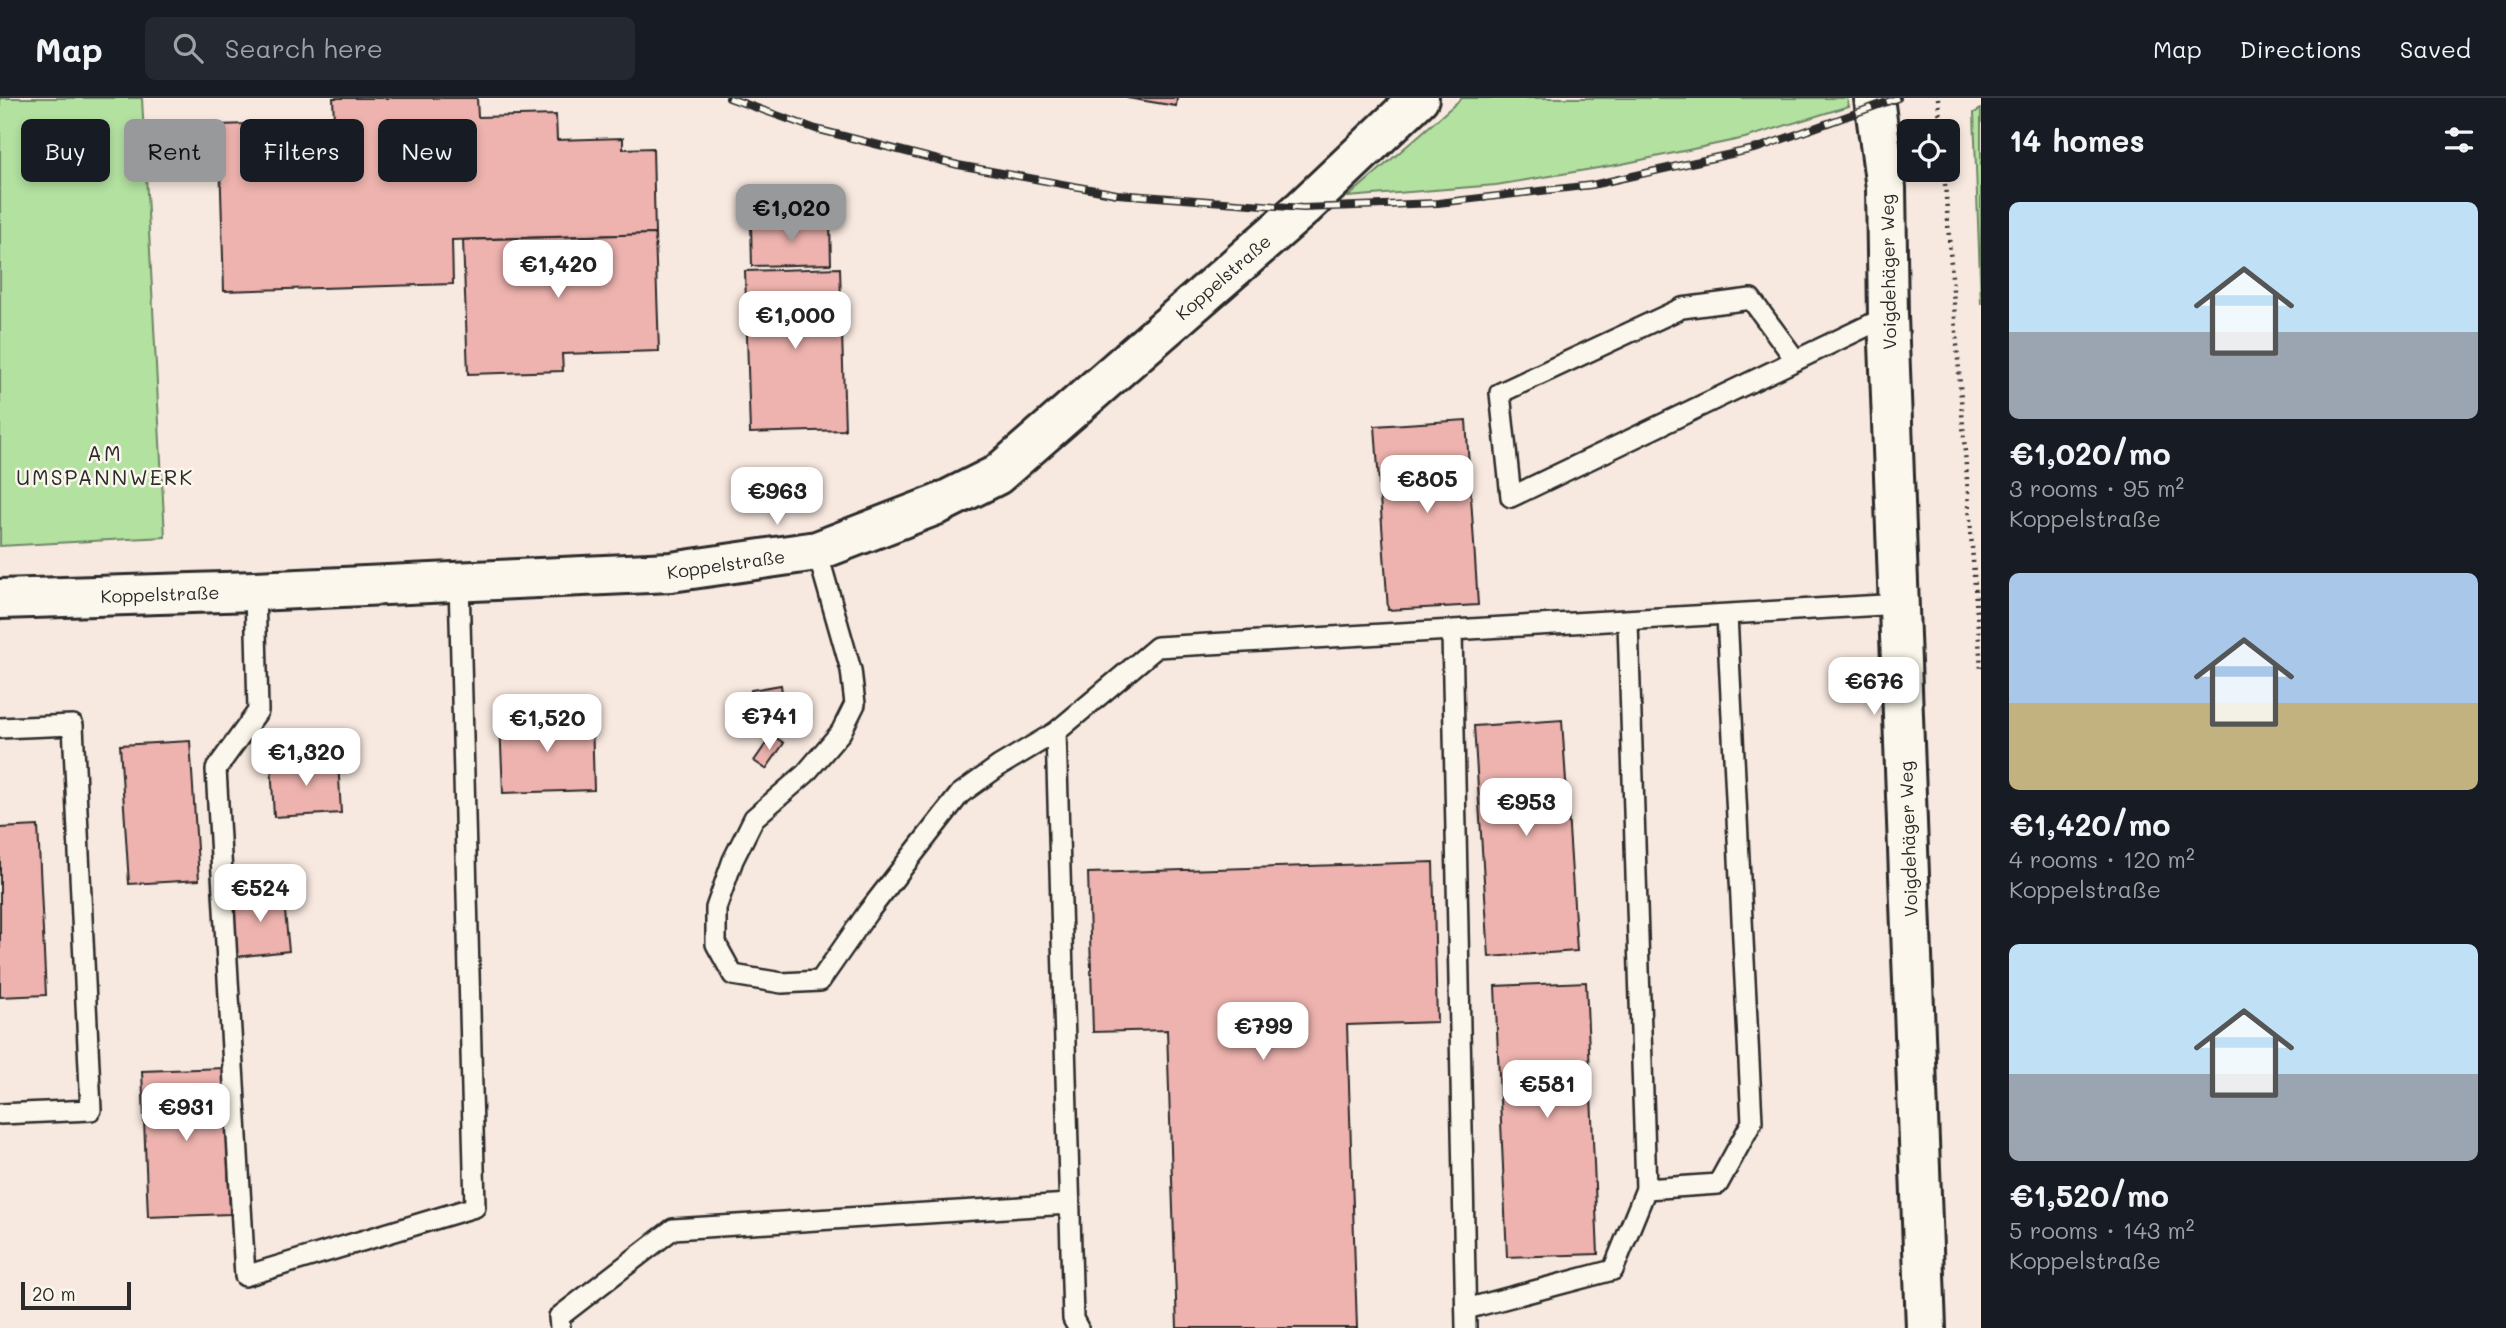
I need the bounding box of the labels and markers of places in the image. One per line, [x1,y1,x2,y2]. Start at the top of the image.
pin: €1,020 [734,184,848,244]
pin: €1,420 [501,240,615,300]
pin: €1,000 [738,292,852,351]
pin: €805 [1386,456,1468,515]
pin: €963 [736,468,818,527]
pin: €676 [1833,658,1915,717]
pin: €741 [728,692,810,752]
pin: €1,520 [490,694,604,754]
pin: €1,320 [249,728,363,788]
pin: €953 [1485,778,1567,838]
pin: €524 [219,864,301,924]
pin: €799 [1222,1002,1304,1062]
pin: €581 [1506,1060,1588,1120]
pin: €931 [145,1084,227,1143]

